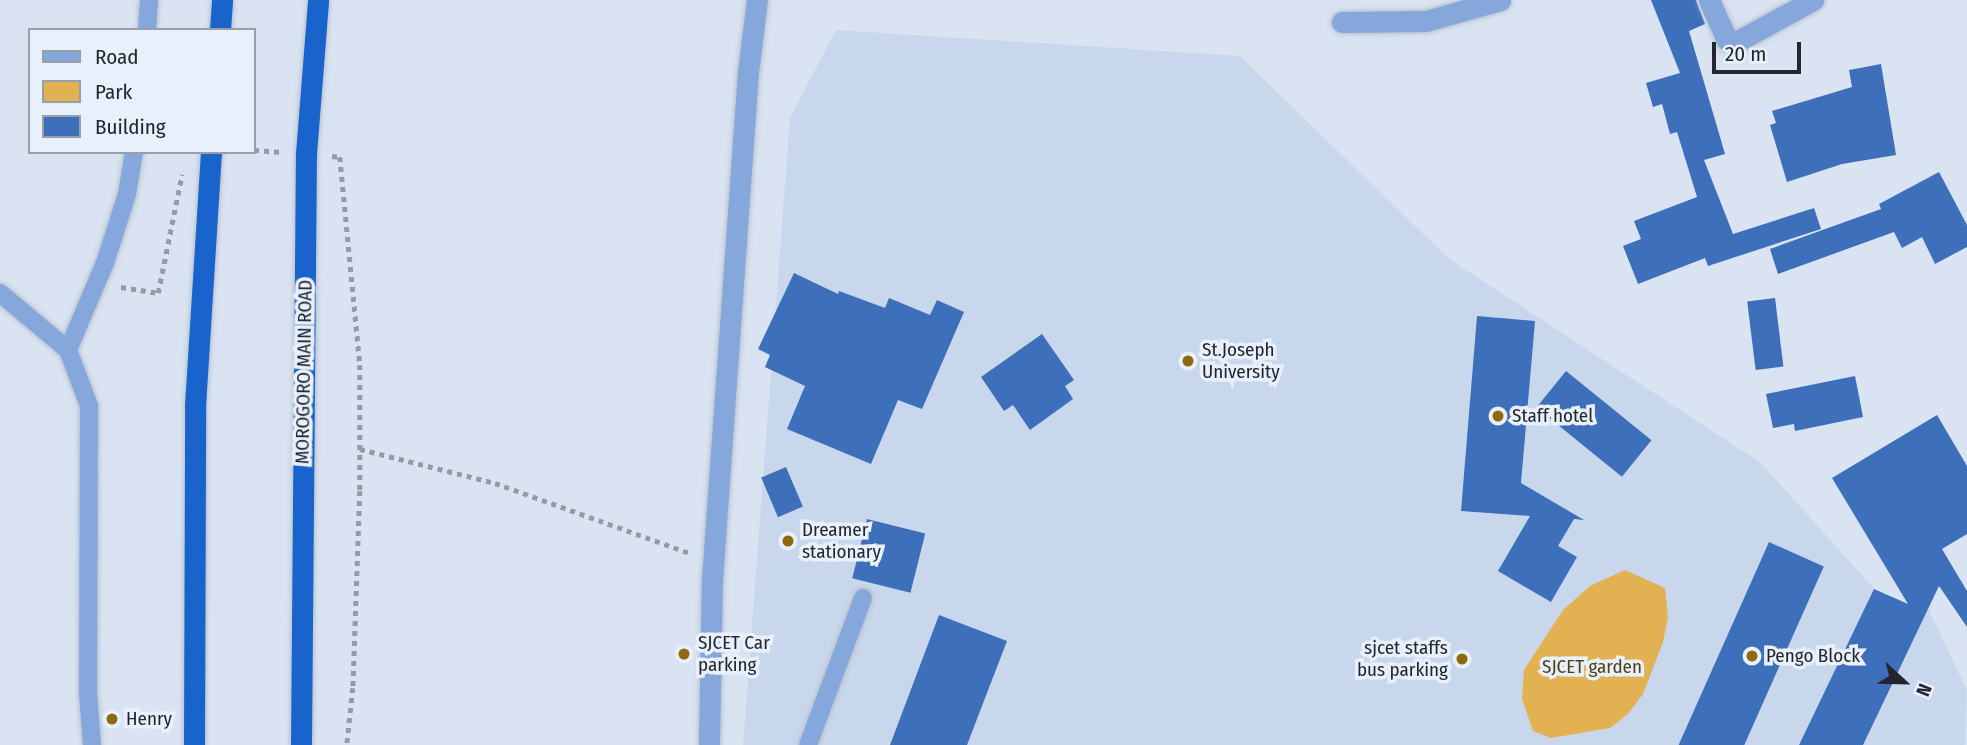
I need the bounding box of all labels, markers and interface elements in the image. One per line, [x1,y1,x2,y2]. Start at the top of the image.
legend [28,28,256,154]
scale bar [1715,28,1804,72]
text: 20 m [1725,41,1766,67]
text: Road [95,44,139,70]
text: Park [95,79,132,105]
text: Building [95,114,166,140]
street label: MOROGORO MAIN ROAD [291,280,317,464]
place label: St.Joseph University [1202,339,1280,383]
marker: St.Joseph University [1180,353,1196,369]
place label: Staff hotel [1512,405,1593,427]
marker: Staff hotel [1490,408,1506,424]
place label: Dreamer stationary [802,519,881,563]
marker: Dreamer stationary [780,533,796,549]
place label: SJCET Car parking [698,632,770,676]
place label: sjcet staffs bus parking [1357,637,1448,681]
place label: Pengo Block [1766,645,1860,667]
marker: SJCET Car parking [676,646,692,662]
north arrow [1869,647,1939,717]
marker: Pengo Block [1744,648,1760,664]
marker: sjcet staffs bus parking [1454,651,1470,667]
park label: SJCET garden [1542,656,1642,678]
text: N [1911,680,1937,700]
place label: Henry [126,708,172,730]
marker: Henry [104,711,120,727]

